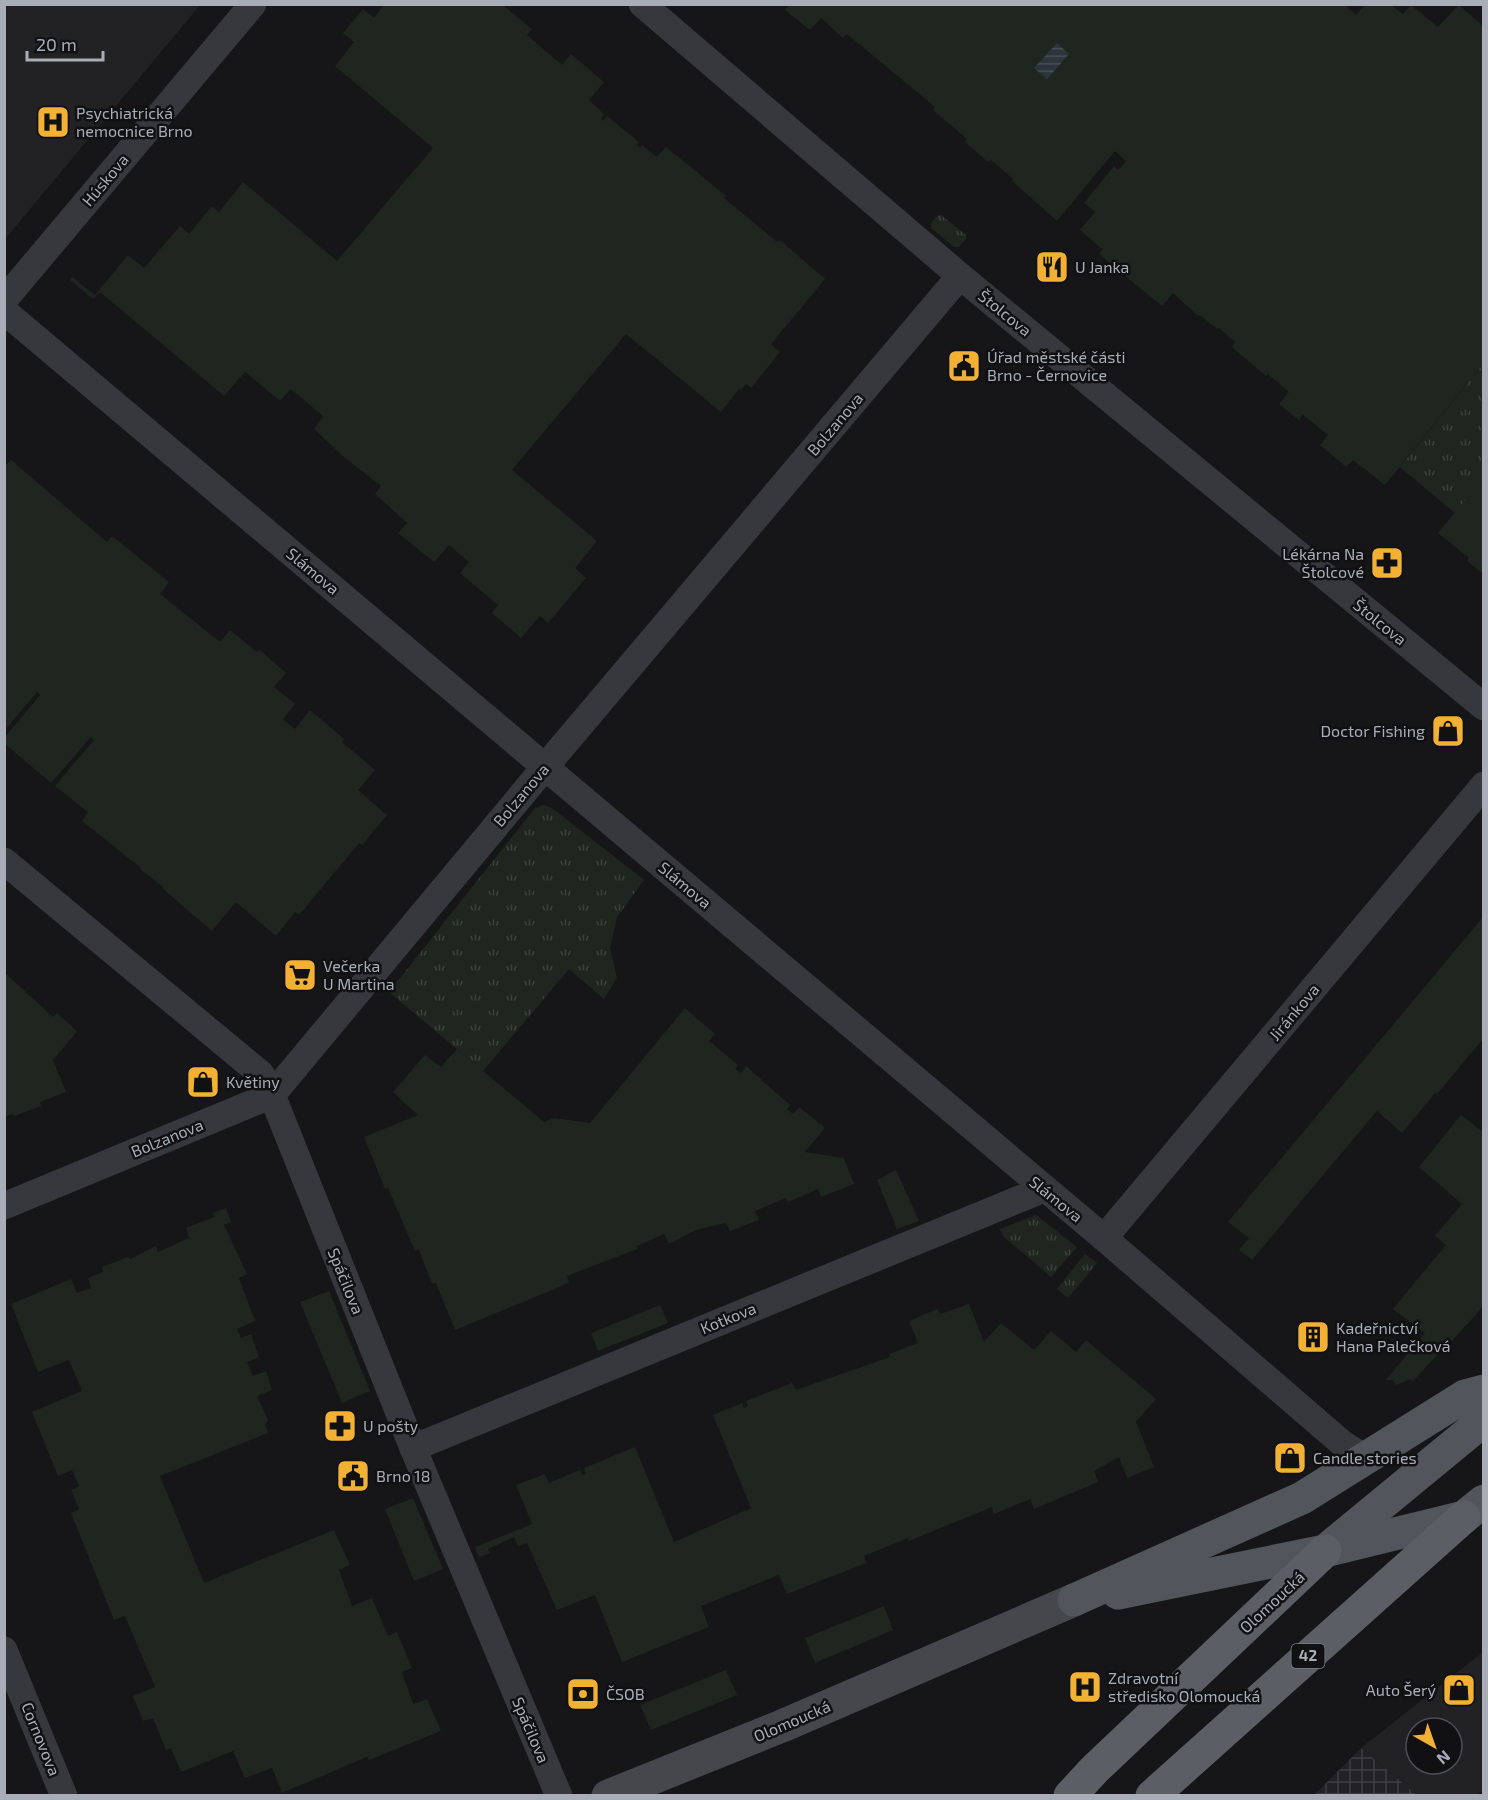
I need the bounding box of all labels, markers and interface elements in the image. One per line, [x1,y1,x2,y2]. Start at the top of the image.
scale bar [27,24,104,62]
text: 20 m [36,33,77,55]
place label: Psychiatrická nemocnice Brno [76,103,193,140]
hospital icon: Psychiatrická nemocnice Brno [35,104,71,140]
street label: Húskova [77,150,132,210]
restaurant icon: U Janka [1034,249,1070,285]
place label: U Janka [1075,257,1129,276]
street label: Štolcova [975,285,1036,340]
place label: Úřad městské části Brno - Černovice [987,347,1125,384]
public building icon: Úřad městské části Brno - Černovice [946,348,982,384]
street label: Bolzanova [803,388,866,459]
street label: Slámova [283,543,343,598]
place label: Lékárna Na Štolcové [1282,544,1364,581]
pharmacy icon: Lékárna Na Štolcové [1369,545,1405,581]
street label: Štolcova [1350,594,1411,649]
shop icon: Doctor Fishing [1430,713,1466,749]
place label: Doctor Fishing [1320,721,1425,740]
street label: Bolzanova [489,759,552,830]
street label: Slámova [655,857,715,912]
place label: Večerka U Martina [323,956,395,993]
supermarket icon: Večerka U Martina [282,957,318,993]
street label: Jiránkova [1264,980,1323,1044]
shop icon: Květiny [185,1064,221,1100]
place label: Květiny [226,1072,280,1091]
street label: Bolzanova [128,1114,206,1161]
street label: Slámova [1026,1171,1087,1226]
street label: Spáčilova [325,1245,368,1317]
street label: Kotkova [697,1298,758,1337]
place label: Kadeřnictví Hana Palečková [1336,1318,1451,1355]
building icon: Kadeřnictví Hana Palečková [1295,1319,1331,1355]
pharmacy icon: U pošty [322,1408,358,1444]
place label: U pošty [363,1416,419,1435]
shop icon: Candle stories [1272,1440,1308,1476]
place label: Candle stories [1313,1448,1417,1467]
public building icon: Brno 18 [335,1458,371,1494]
place label: Brno 18 [376,1466,430,1485]
street label: Olomoucká [1235,1567,1308,1636]
road number: 42 [1292,1644,1324,1668]
place label: Zdravotní středisko Olomoucká [1108,1668,1260,1705]
hospital icon: Zdravotní středisko Olomoucká [1067,1669,1103,1705]
shop icon: Auto Šerý [1441,1672,1477,1708]
bank icon: ČSOB [565,1676,601,1712]
place label: Auto Šerý [1366,1680,1437,1699]
place label: ČSOB [606,1684,645,1703]
street label: Spáčilova [509,1694,554,1766]
street label: Olomoucká [751,1696,833,1745]
street label: Cornovova [18,1699,65,1778]
north arrow [1404,1716,1464,1776]
text: N [1433,1747,1454,1769]

